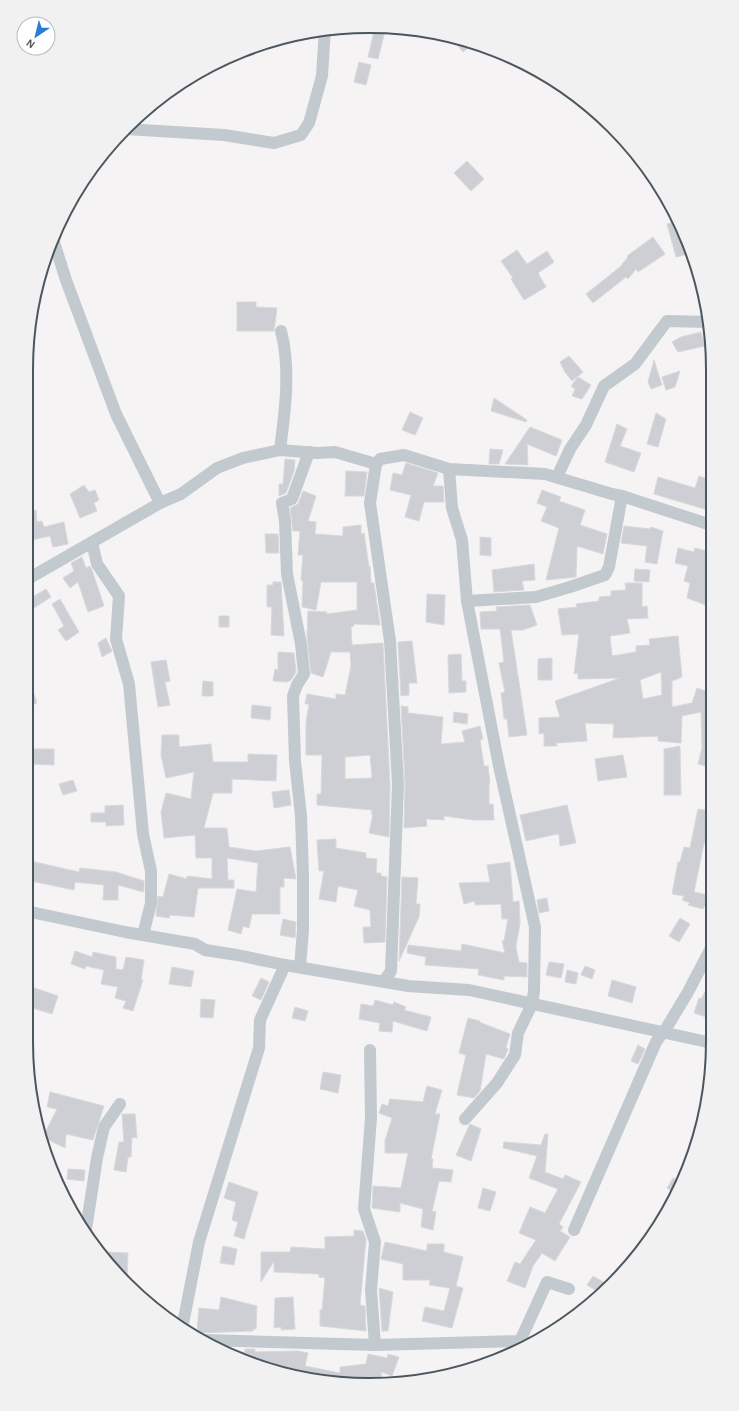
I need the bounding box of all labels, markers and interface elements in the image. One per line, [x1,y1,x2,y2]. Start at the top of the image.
north arrow [16,16,56,56]
text: N [24,37,37,50]

